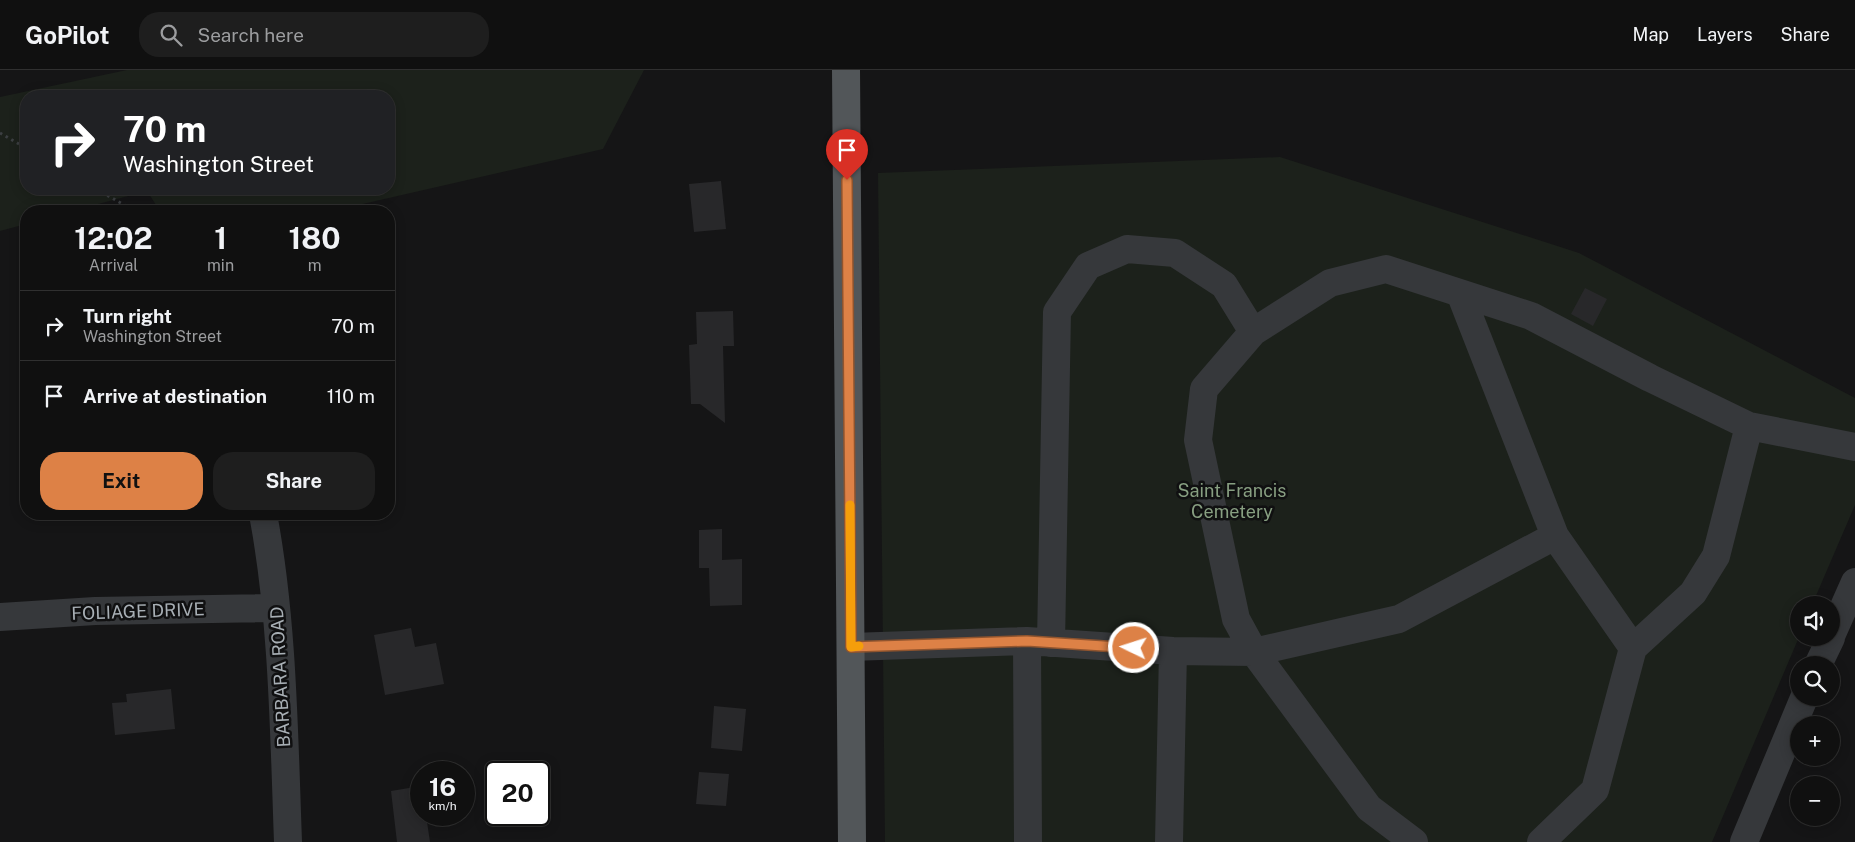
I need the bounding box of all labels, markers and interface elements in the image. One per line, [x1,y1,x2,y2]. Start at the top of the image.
search box [139,12,489,57]
text: GoPilot [25,21,109,49]
icon: search [157,21,185,49]
text: Search here [197,24,304,46]
text: Map [1633,24,1669,45]
text: Layers [1697,24,1753,45]
text: Share [1781,24,1830,45]
text: 70 m [123,109,206,150]
icon: right [40,110,105,175]
pin [826,129,868,180]
icon: arrive [833,136,861,164]
text: Washington Street [123,151,314,177]
text: 12:02 [74,220,153,256]
text: 1 [214,220,227,256]
text: 180 [288,220,341,256]
text: Arrival [89,256,138,275]
text: min [207,256,234,275]
text: m [308,256,321,275]
text: Turn right [83,305,172,327]
icon: right [40,312,68,340]
text: 70 m [331,315,375,337]
text: Washington Street [83,327,222,346]
icon: arrive [40,382,68,410]
text: Arrive at destination [83,385,267,407]
text: 110 m [327,385,375,407]
button: Exit [40,452,203,510]
button: Share [213,452,375,510]
park label: Saint Francis Cemetery [1178,480,1286,522]
map controls [1790,596,1840,826]
button: sound [1790,596,1840,646]
street label: FOLIAGE DRIVE [71,598,205,624]
street label: BARBARA ROAD [266,606,294,748]
position arrow [1107,621,1159,673]
button: search [1790,656,1840,706]
button: + [1790,716,1840,766]
speed limit sign: 20 [485,761,550,826]
text: 16 [429,772,456,802]
button: − [1790,776,1840,826]
text: km/h [428,799,457,813]

